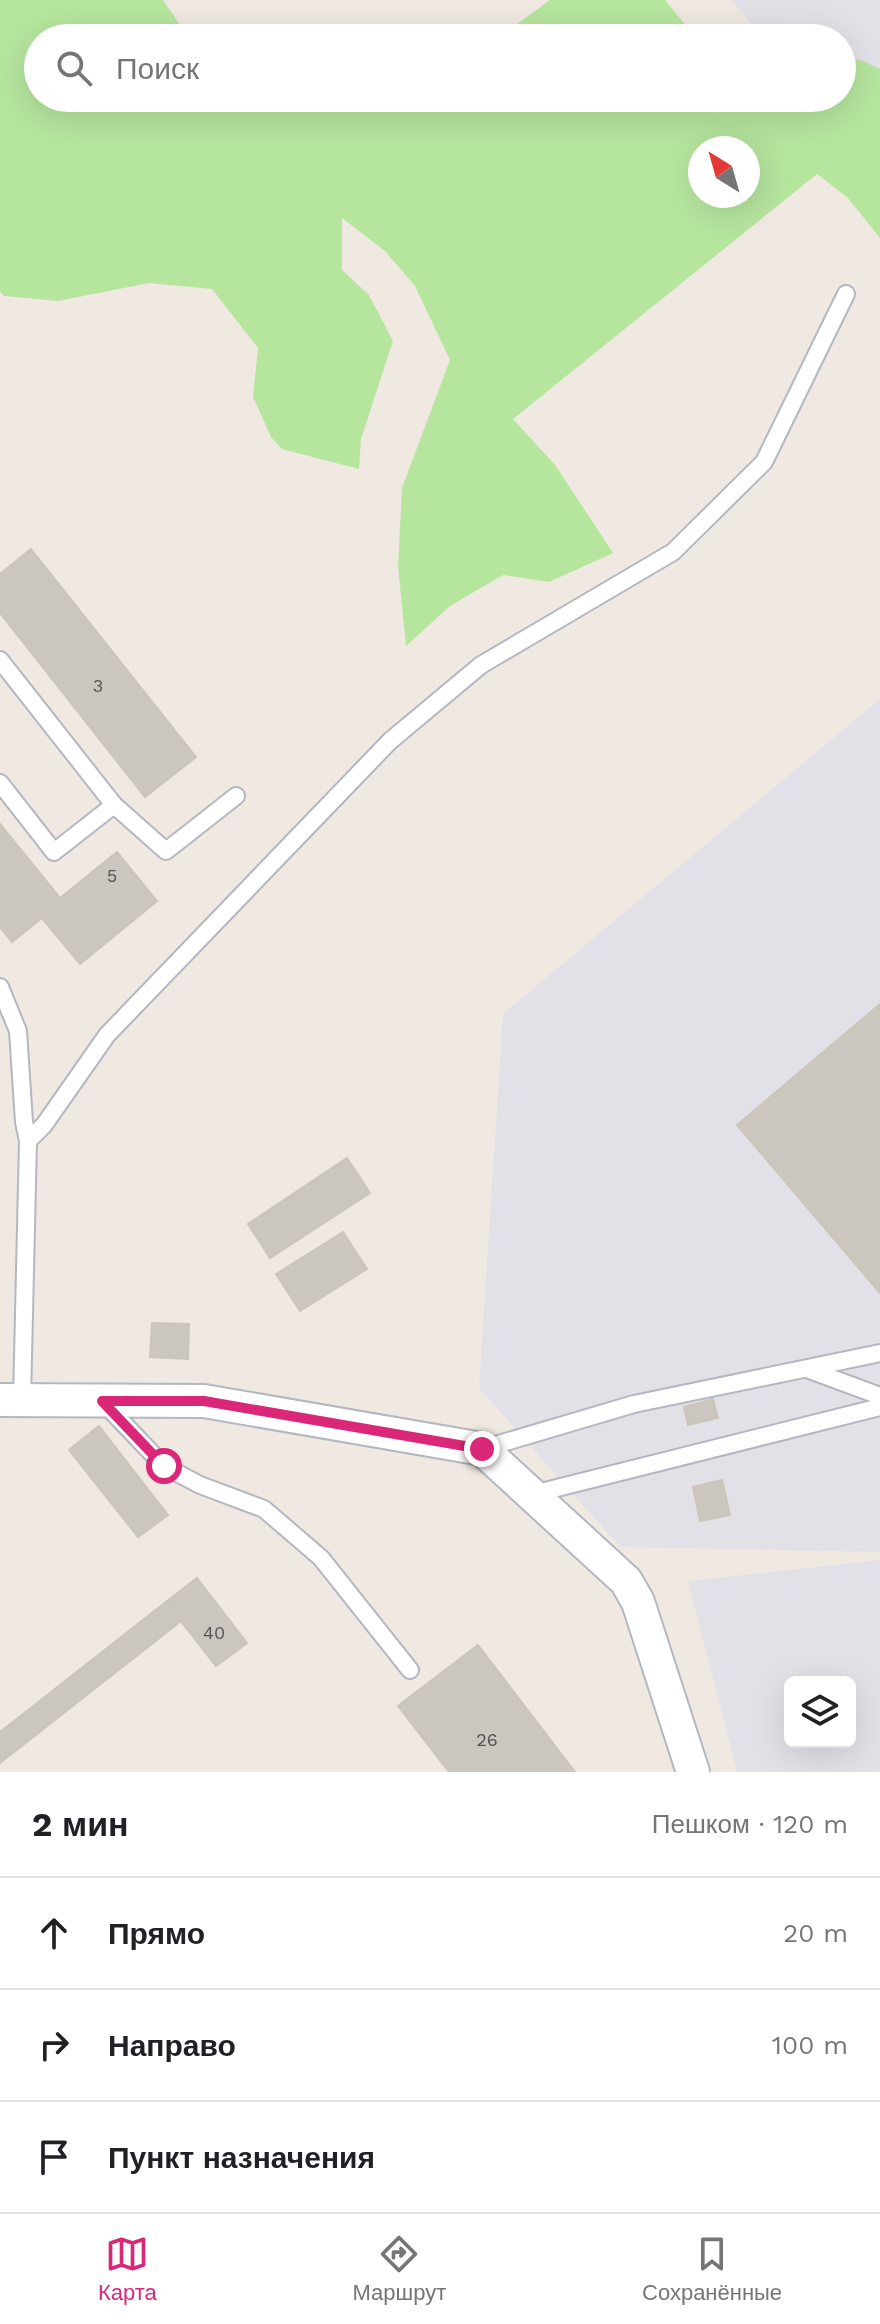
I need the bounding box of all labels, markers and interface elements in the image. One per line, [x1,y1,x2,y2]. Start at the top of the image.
search box [24,24,856,112]
icon: search [52,46,96,90]
text: Поиск [116,51,199,86]
north arrow [688,136,760,208]
house number: 3 [93,675,103,696]
house number: 5 [107,865,117,886]
route end [464,1431,500,1467]
route start [146,1448,182,1484]
house number: 40 [203,1622,225,1643]
map controls [784,1676,856,1748]
button: layers [784,1676,856,1748]
house number: 26 [476,1729,498,1750]
text: 2 мин [32,1804,129,1844]
text: Пешком · 120 m [652,1809,848,1839]
icon: ahead [32,1911,76,1955]
text: Прямо [108,1916,205,1951]
text: 20 m [783,1918,848,1948]
icon: right [32,2023,76,2067]
text: Направо [108,2028,236,2063]
text: 100 m [772,2030,848,2060]
icon: arrive [32,2135,76,2179]
text: Пункт назначения [108,2140,375,2175]
tab: Карта [98,2232,157,2306]
tab: Маршрут [353,2232,446,2306]
tab: Сохранённые [642,2232,782,2306]

